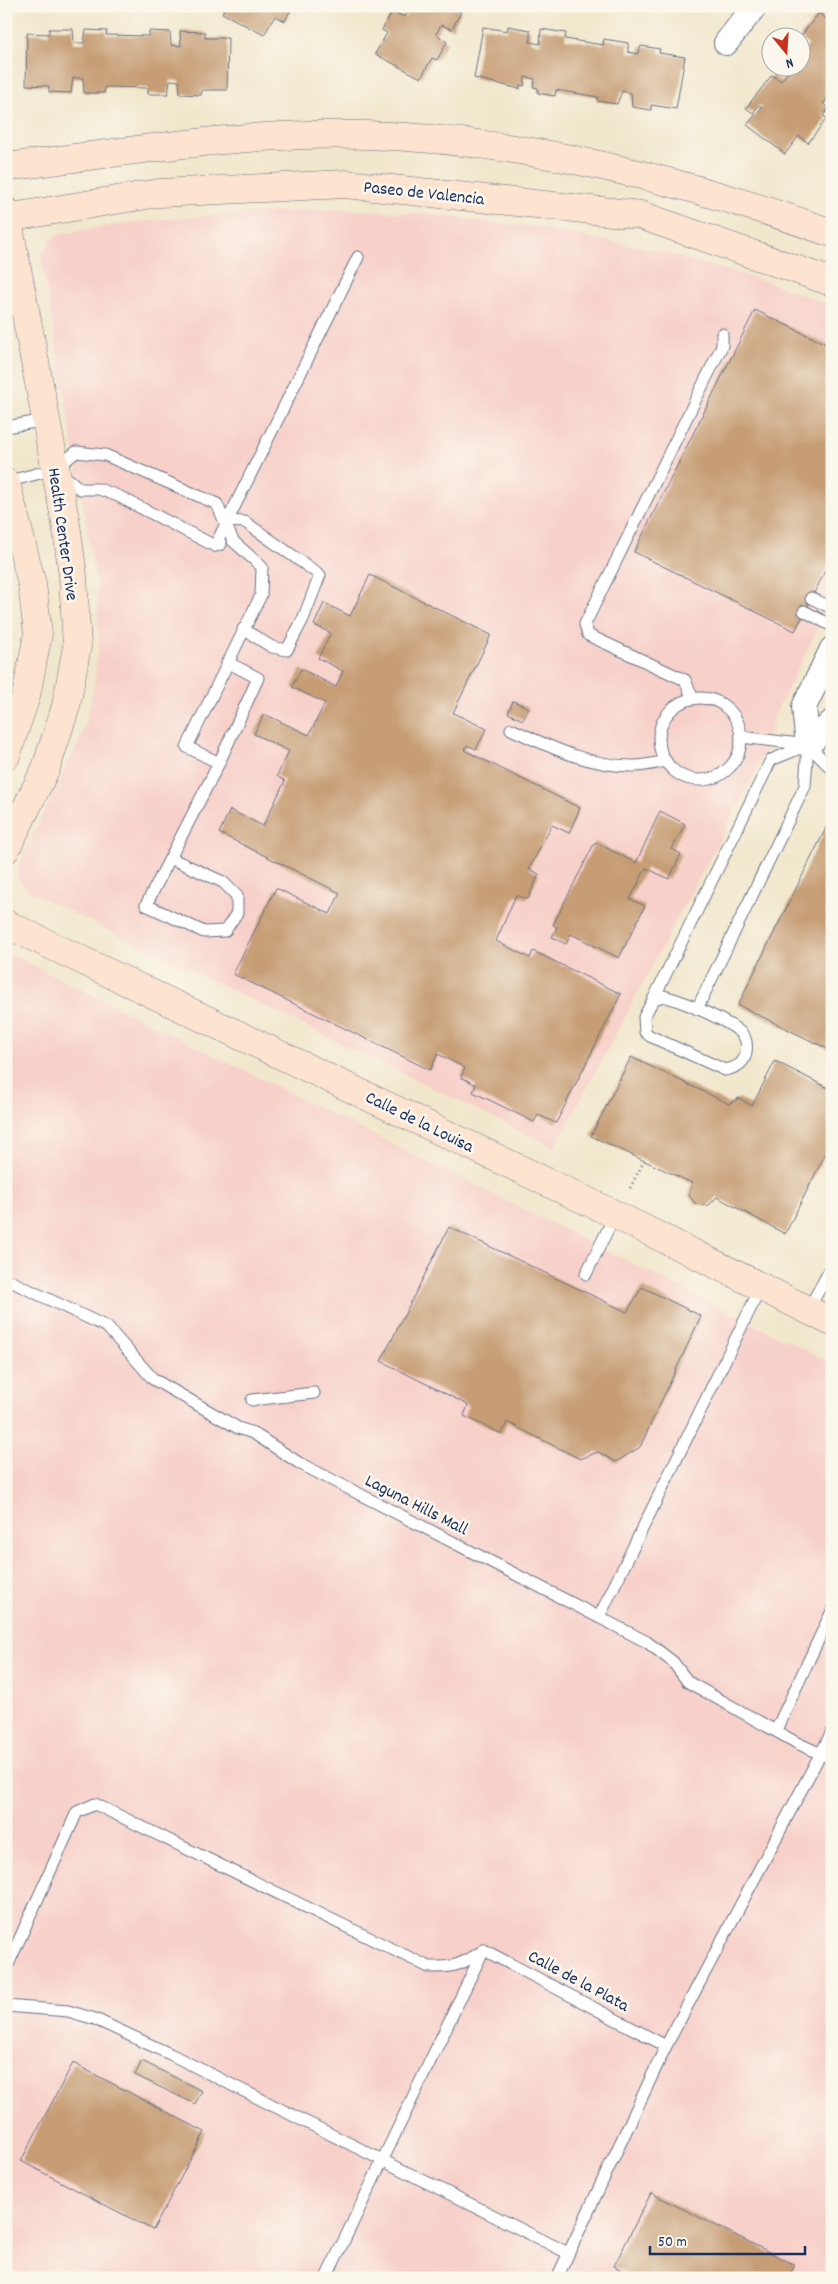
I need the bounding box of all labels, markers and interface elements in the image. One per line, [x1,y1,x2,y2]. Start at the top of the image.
north arrow [760,28,810,78]
text: N [783,52,796,73]
street label: Paseo de Valencia [362,176,486,213]
street label: Health Center Drive [40,466,83,603]
street label: Calle de la Louisa [361,1086,478,1161]
street label: Laguna Hills Mall [360,1470,472,1543]
street label: Calle de la Plata [523,1945,633,2020]
scale bar [650,2224,806,2256]
text: 50 m [658,2232,687,2254]

